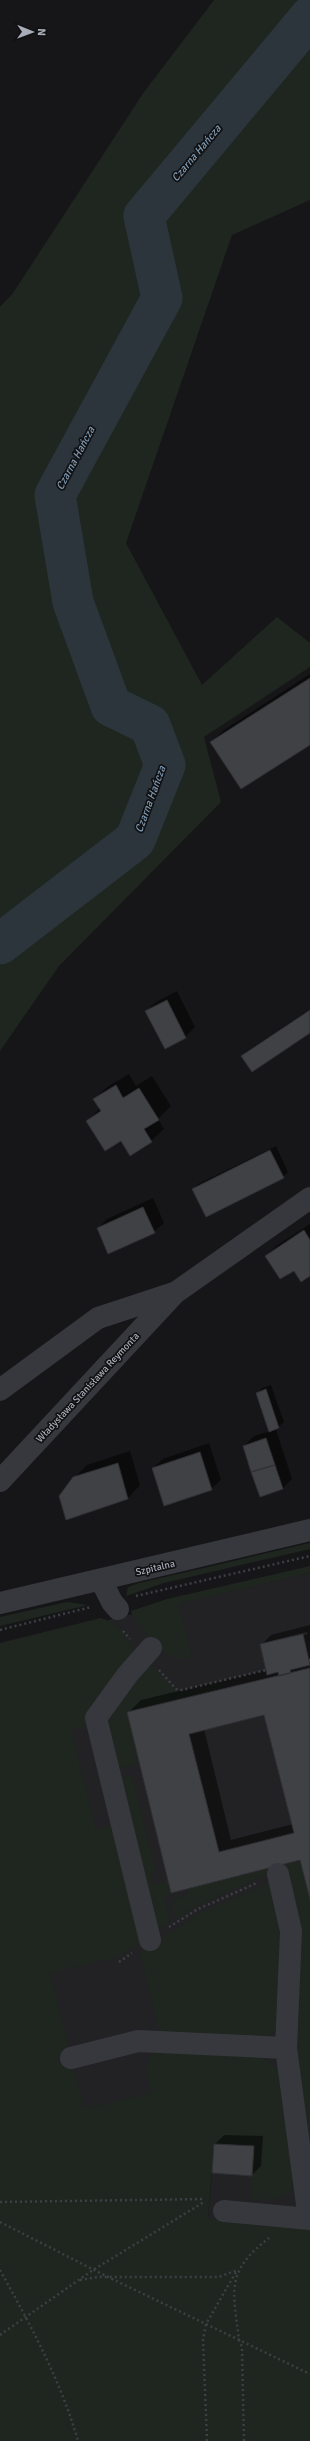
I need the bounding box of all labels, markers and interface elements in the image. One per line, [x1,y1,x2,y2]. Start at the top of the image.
north arrow [12,12,52,52]
text: N [35,28,48,36]
water label: Czarna Hańcza [169,122,224,184]
water label: Czarna Hańcza [53,424,98,492]
water label: Czarna Hańcza [132,764,169,834]
street label: Władysława Stanisława Reymonta [34,1330,142,1445]
street label: Szpitalna [134,1558,176,1578]

